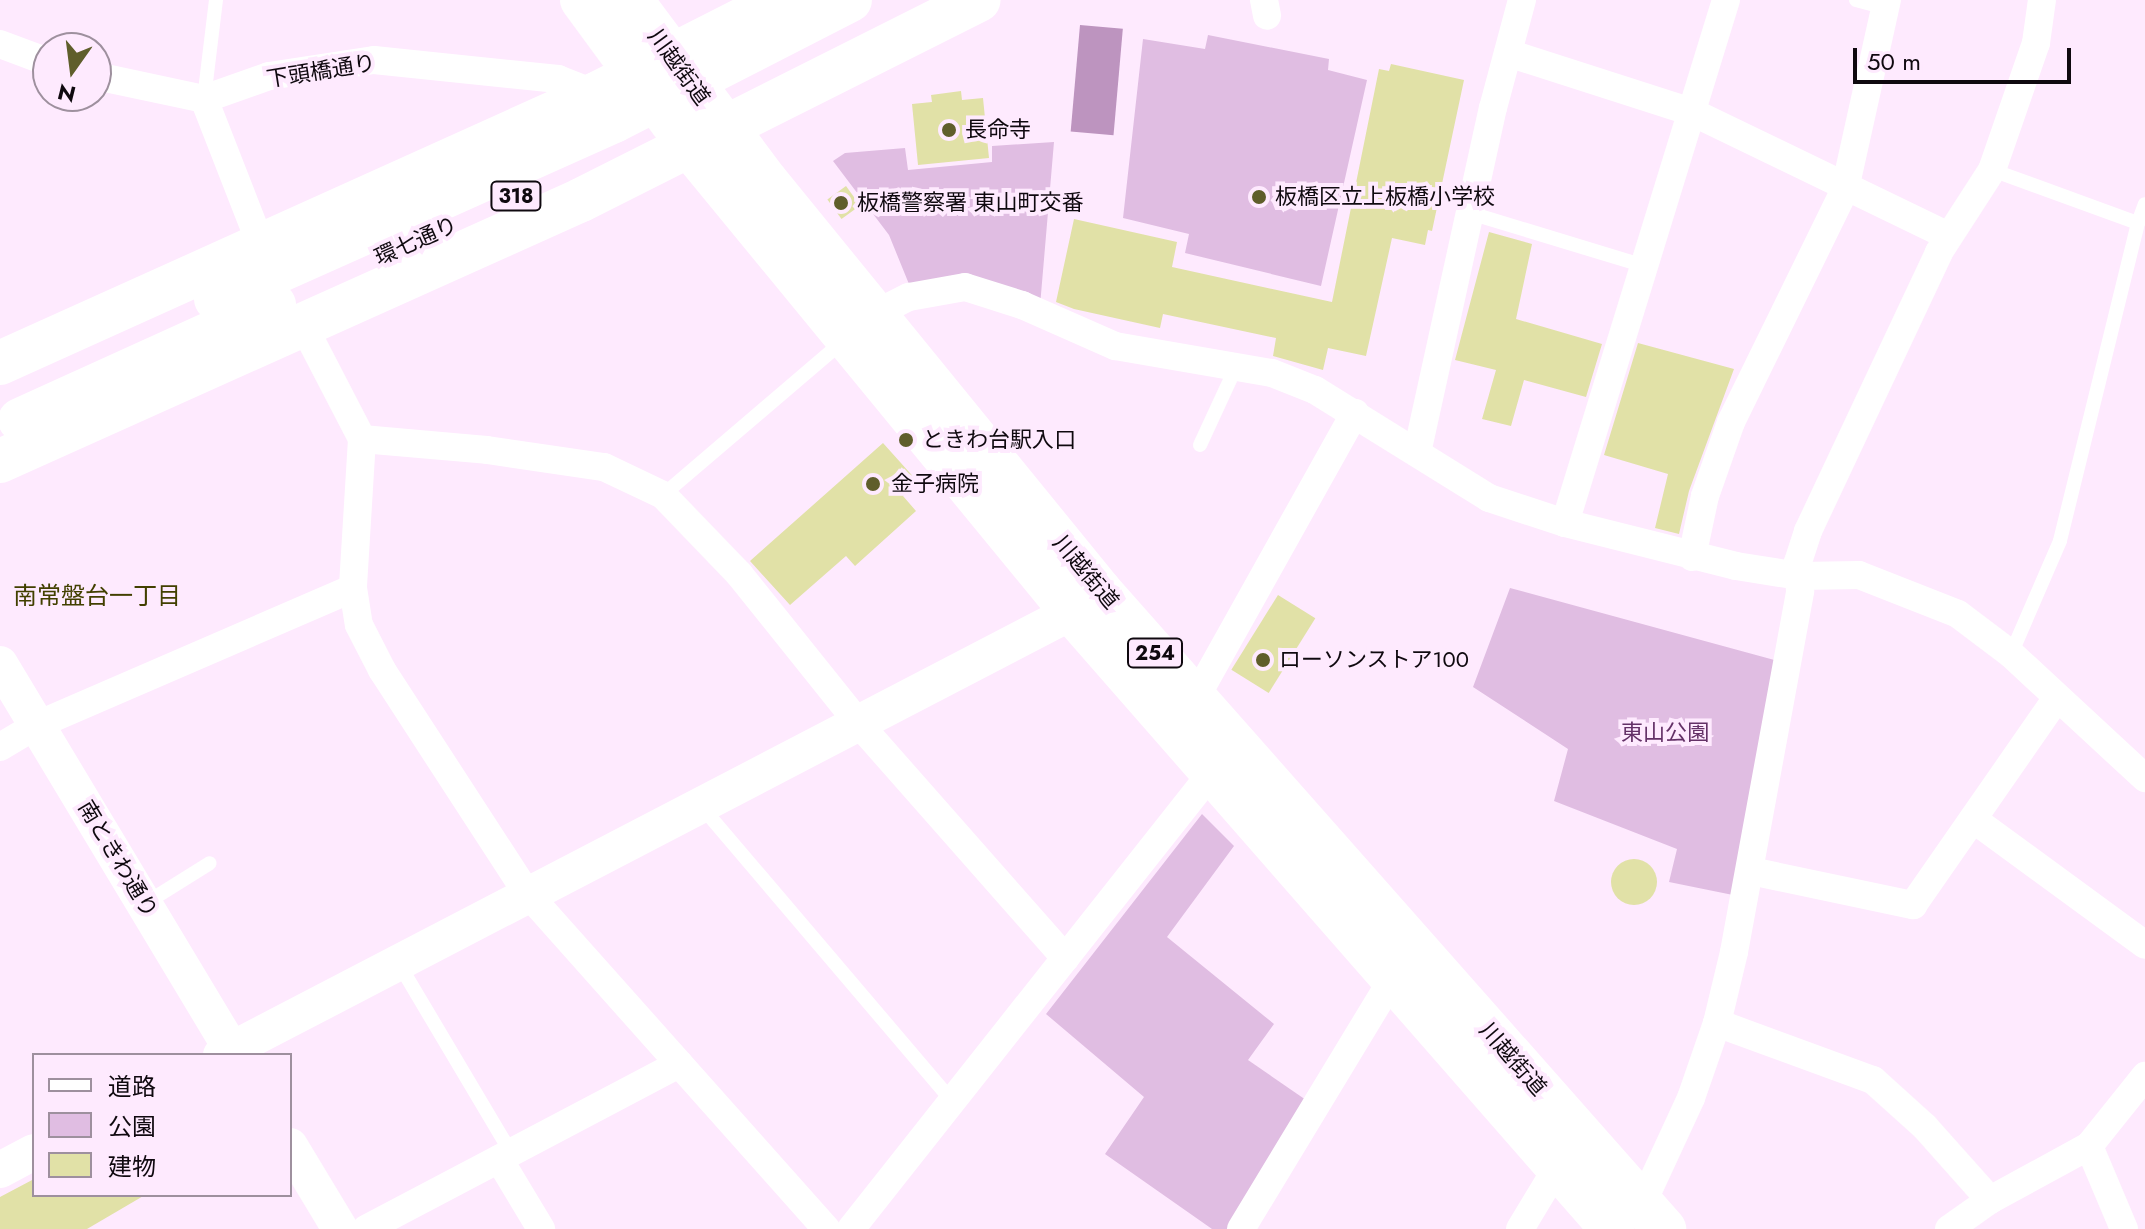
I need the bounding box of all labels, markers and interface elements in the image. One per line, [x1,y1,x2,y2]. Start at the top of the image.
street label: 川越街道 [642,24,716,110]
north arrow [32,32,112,112]
scale bar [1857,32,2075,82]
text: 50 m [1867,44,1921,79]
street label: 下頭橋通り [265,49,377,93]
text: N [54,76,79,111]
place label: 長命寺 [965,117,1031,143]
marker: 長命寺 [940,121,958,139]
road number: 318 [490,180,542,212]
place label: 板橋区立上板橋小学校 [1275,184,1495,210]
marker: 板橋区立上板橋小学校 [1250,188,1268,206]
place label: 板橋警察署 東山町交番 [857,190,1084,216]
marker: 板橋警察署 東山町交番 [832,194,850,212]
street label: 環七通り [370,211,462,271]
place label: ときわ台駅入口 [922,427,1076,453]
marker: ときわ台駅入口 [897,431,915,449]
place label: 金子病院 [891,471,979,497]
marker: 金子病院 [862,473,884,495]
street label: 川越街道 [1048,530,1124,614]
district label: 南常盤台一丁目 [13,582,181,610]
road number: 254 [1127,637,1183,669]
place label: ローソンストア100 [1279,647,1469,673]
marker: ローソンストア100 [1254,651,1272,669]
park label: 東山公園 [1621,720,1709,746]
street label: 南ときわ通り [73,796,163,922]
street label: 川越街道 [1474,1017,1552,1101]
legend [32,1053,292,1197]
text: 道路 [108,1069,156,1104]
text: 公園 [108,1109,156,1144]
text: 建物 [108,1149,156,1184]

